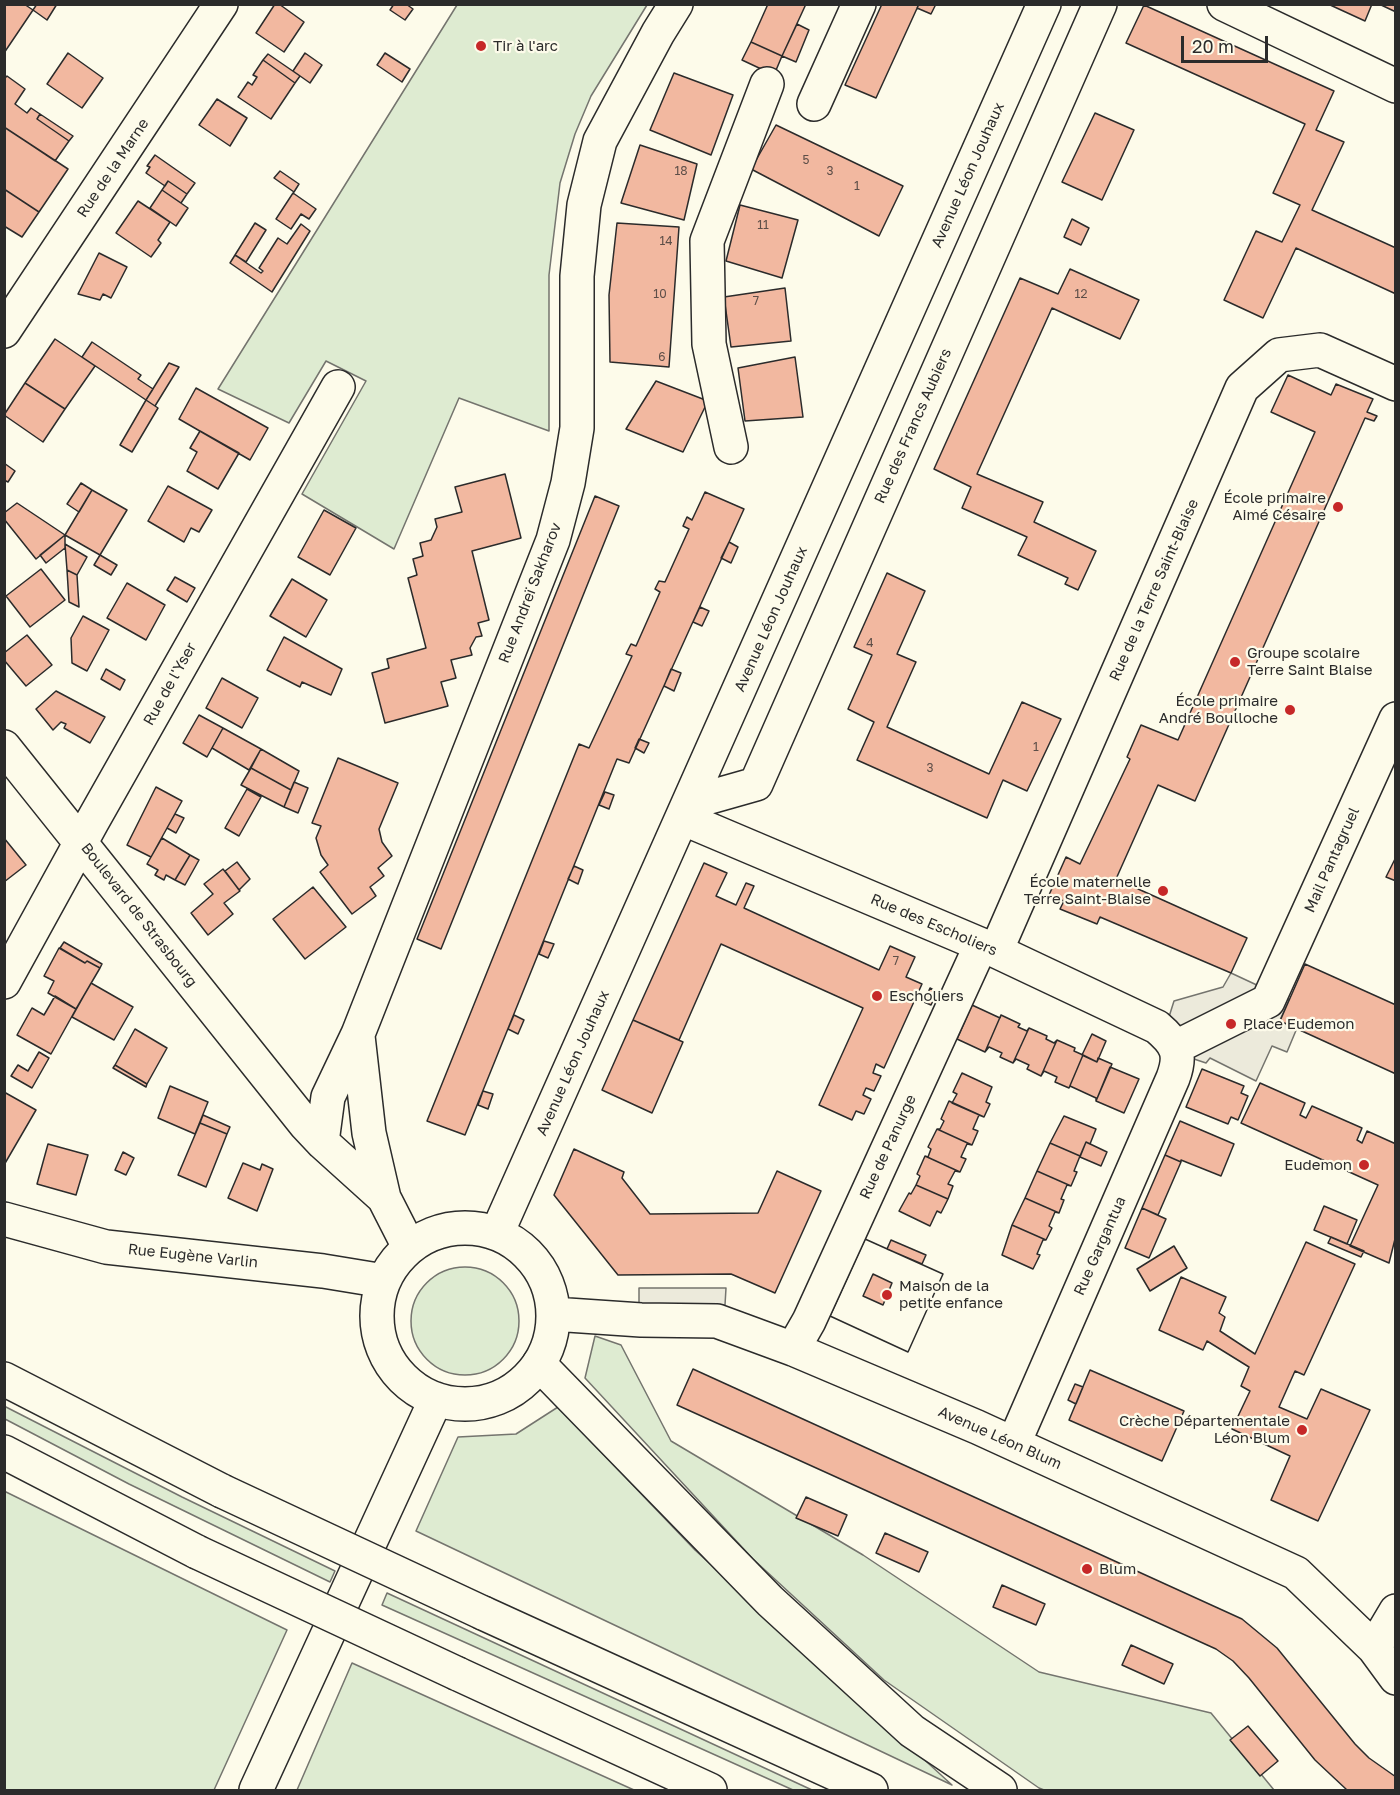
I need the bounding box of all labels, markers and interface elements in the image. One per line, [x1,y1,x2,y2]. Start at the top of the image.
scale bar [1184,24,1271,62]
text: 20 m [1192,35,1234,57]
place label: Tir à l'arc [493,37,558,55]
marker: Tir à l'arc [474,39,488,53]
street label: Avenue Léon Jouhaux [928,100,1008,250]
street label: Rue de la Marne [73,115,153,221]
house number: 5 [803,153,809,167]
house number: 18 [674,164,688,178]
house number: 3 [826,164,834,178]
house number: 1 [854,179,860,193]
house number: 11 [757,218,769,232]
house number: 14 [659,234,673,248]
house number: 10 [653,287,667,301]
house number: 12 [1075,287,1087,301]
house number: 7 [753,294,759,308]
street label: Rue des Francs Aubiers [871,346,955,506]
house number: 6 [658,350,666,364]
place label: École primaire Aimé Césaire [1223,489,1326,524]
street label: Rue de la Terre Saint-Blaise [1106,496,1202,684]
marker: École primaire Aimé Césaire [1331,500,1345,514]
street label: Rue Andreï Sakharov [495,520,565,666]
street label: Avenue Léon Jouhaux [731,544,811,694]
house number: 4 [866,636,874,650]
street label: Rue de l'Yser [140,639,200,729]
place label: Groupe scolaire Terre Saint Blaise [1247,644,1373,679]
marker: Groupe scolaire Terre Saint Blaise [1228,655,1242,669]
place label: École primaire André Boulloche [1159,692,1278,727]
marker: École primaire André Boulloche [1283,703,1297,717]
house number: 1 [1033,740,1039,754]
house number: 3 [926,761,934,775]
street label: Mail Pantagruel [1301,805,1363,915]
street label: Boulevard de Strasbourg [77,839,201,991]
place label: École maternelle Terre Saint-Blaise [1024,873,1151,908]
marker: École maternelle Terre Saint-Blaise [1156,884,1170,898]
street label: Rue des Escholiers [868,890,1000,960]
house number: 7 [893,954,899,968]
place label: Escholiers [889,987,964,1005]
street label: Avenue Léon Jouhaux [533,988,613,1138]
marker: Escholiers [870,989,884,1003]
place label: Place Eudemon [1243,1015,1354,1033]
marker: Place Eudemon [1224,1017,1238,1031]
street label: Rue de Panurge [856,1092,920,1202]
place label: Eudemon [1284,1156,1352,1174]
marker: Eudemon [1357,1158,1371,1172]
street label: Rue Gargantua [1070,1194,1130,1298]
street label: Rue Eugène Varlin [127,1240,259,1272]
place label: Maison de la petite enfance [899,1277,1003,1312]
marker: Maison de la petite enfance [880,1288,894,1302]
street label: Avenue Léon Blum [936,1403,1064,1473]
place label: Crèche Départementale Léon Blum [1119,1412,1290,1447]
marker: Crèche Départementale Léon Blum [1295,1423,1309,1437]
place label: Blum [1099,1560,1136,1578]
marker: Blum [1080,1562,1094,1576]

